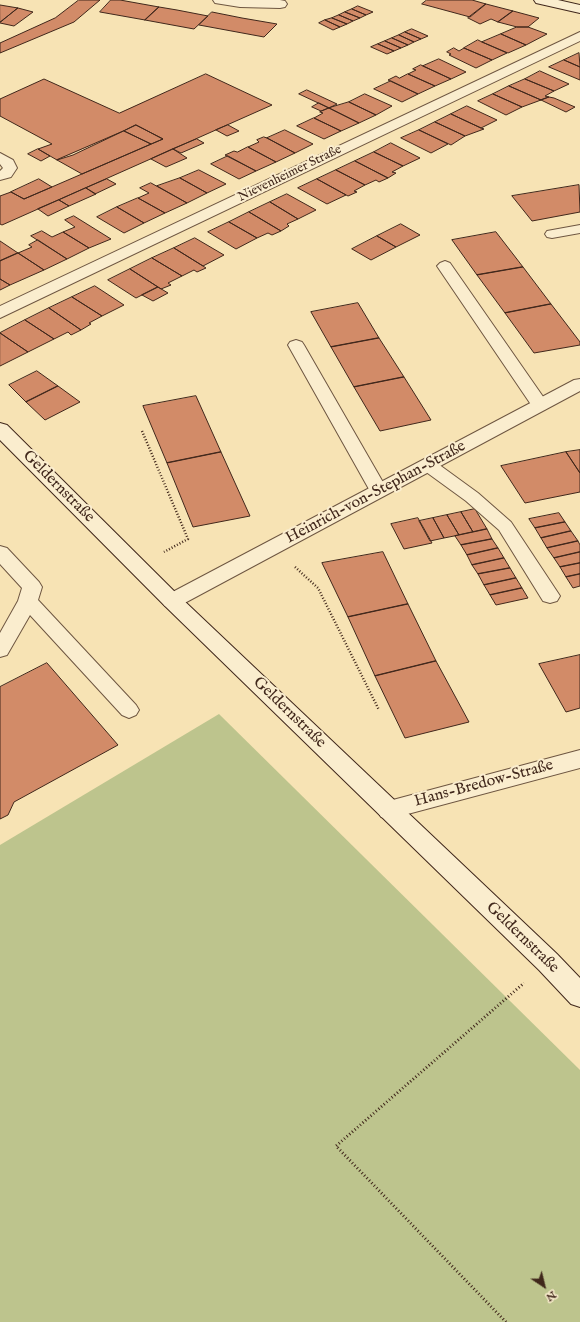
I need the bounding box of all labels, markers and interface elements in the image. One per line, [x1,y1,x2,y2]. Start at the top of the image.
street label: Nievenheimer Straße [236,142,344,206]
street label: Heinrich-von-Stephan-Straße [283,437,469,549]
street label: Geldernstraße [18,447,98,527]
street label: Geldernstraße [248,673,330,753]
street label: Hans-Bredow-Straße [412,756,556,812]
street label: Geldernstraße [481,898,563,978]
north arrow [524,1266,564,1306]
text: N [543,1287,559,1304]

